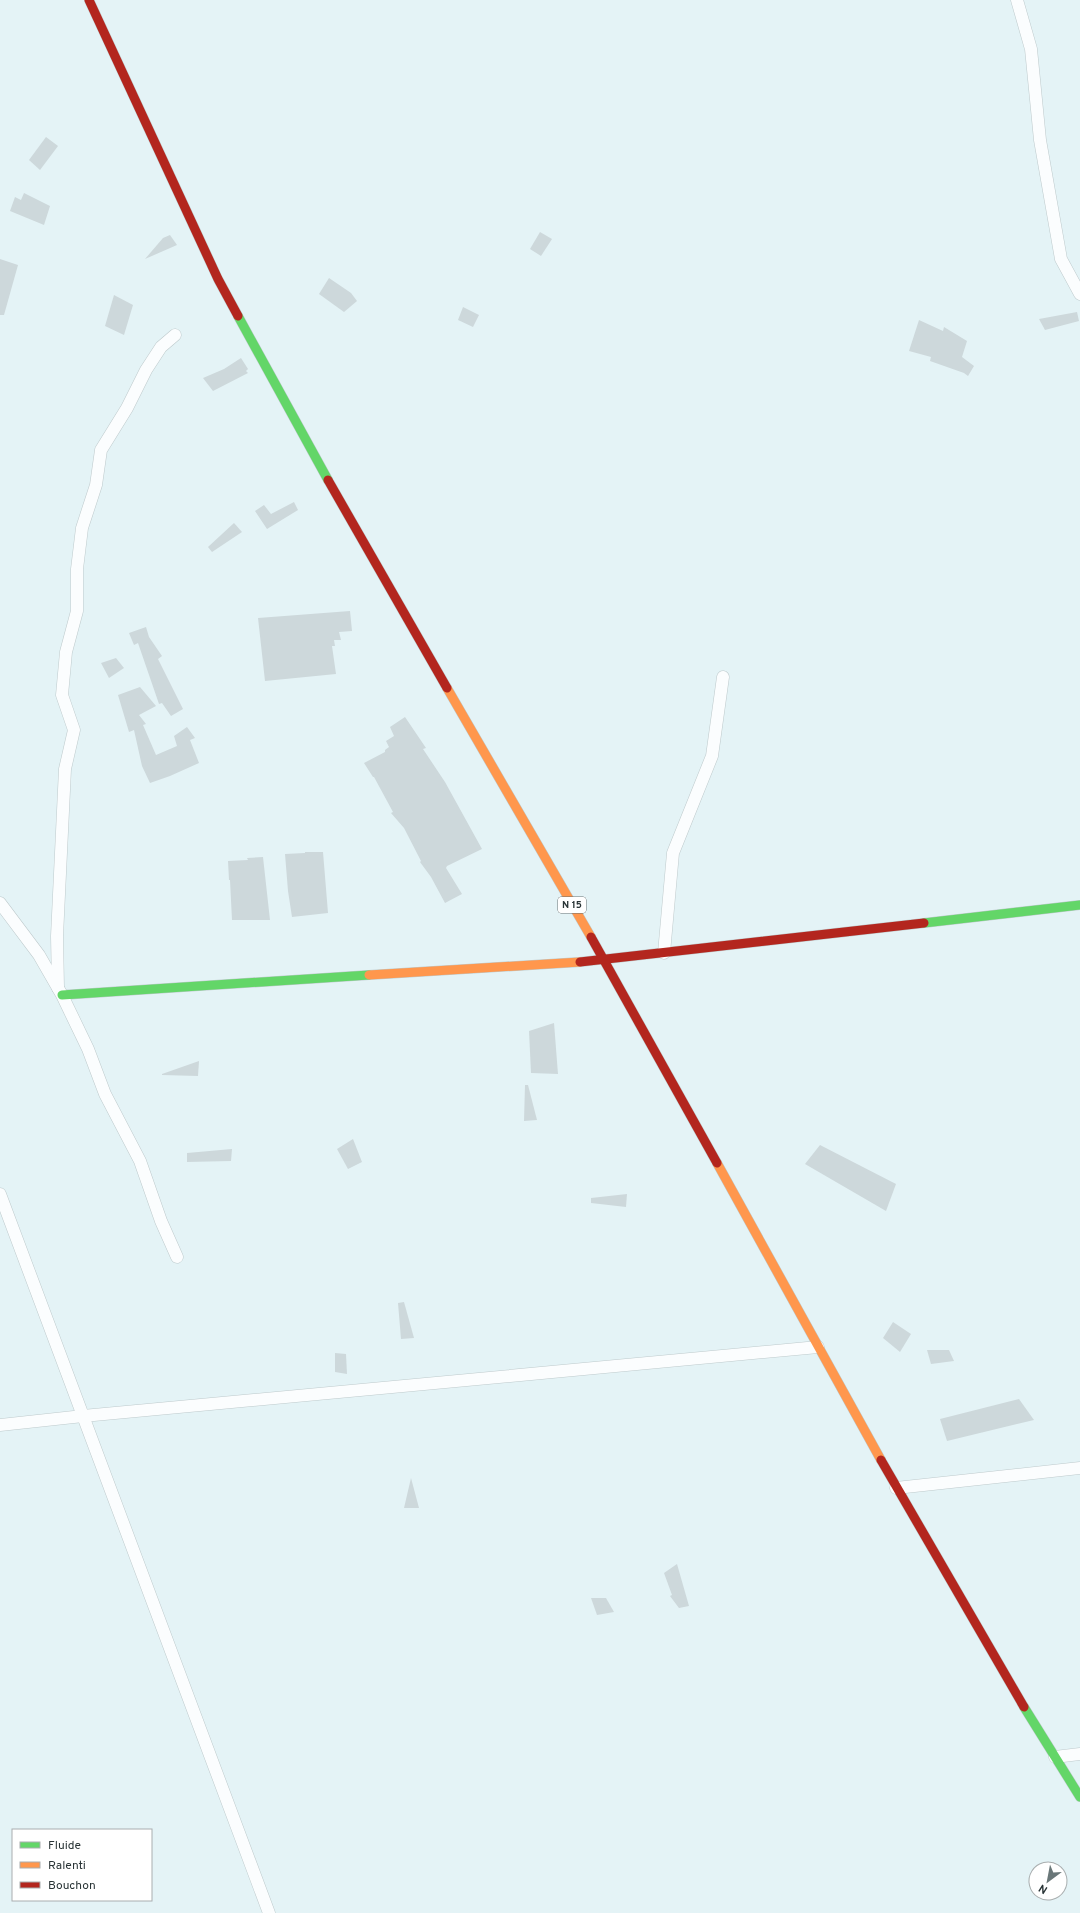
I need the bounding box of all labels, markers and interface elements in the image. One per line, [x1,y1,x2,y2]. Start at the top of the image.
road number: N 15 [558,897,586,913]
legend [12,1829,152,1901]
text: Fluide [48,1838,81,1854]
text: Ralenti [48,1858,86,1874]
north arrow [1028,1861,1068,1901]
text: Bouchon [48,1878,96,1894]
text: N [1036,1881,1050,1897]

